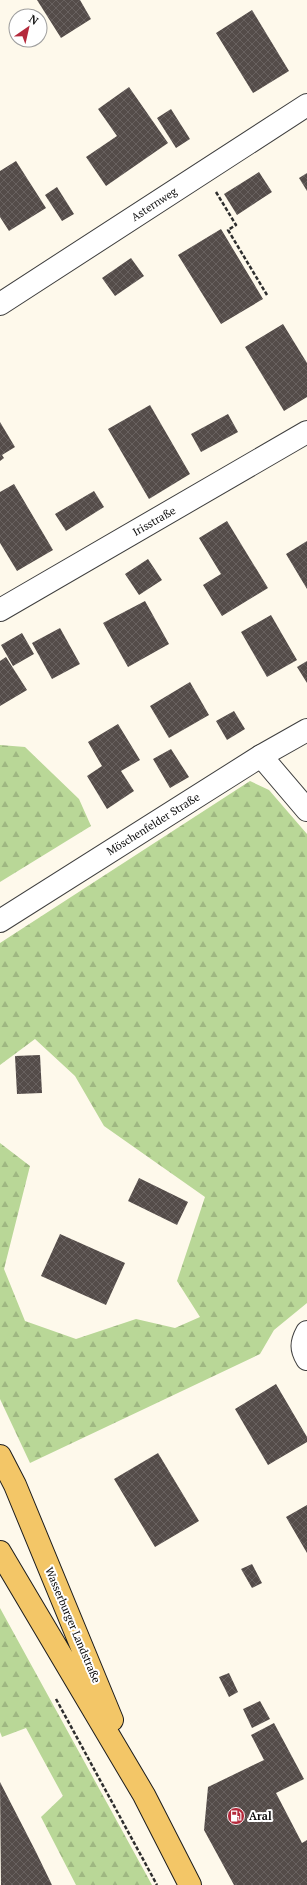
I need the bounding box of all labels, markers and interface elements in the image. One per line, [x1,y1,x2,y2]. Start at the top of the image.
north arrow [8,8,48,48]
text: N [26,12,42,28]
street label: Asternweg [128,184,180,224]
street label: Irisstraße [130,503,178,539]
street label: Möschenfelder Straße [104,789,203,858]
street label: Wasserburger Landstraße [42,1565,104,1685]
fuel station icon: Aral [226,1806,246,1826]
place label: Aral [249,1809,272,1823]

